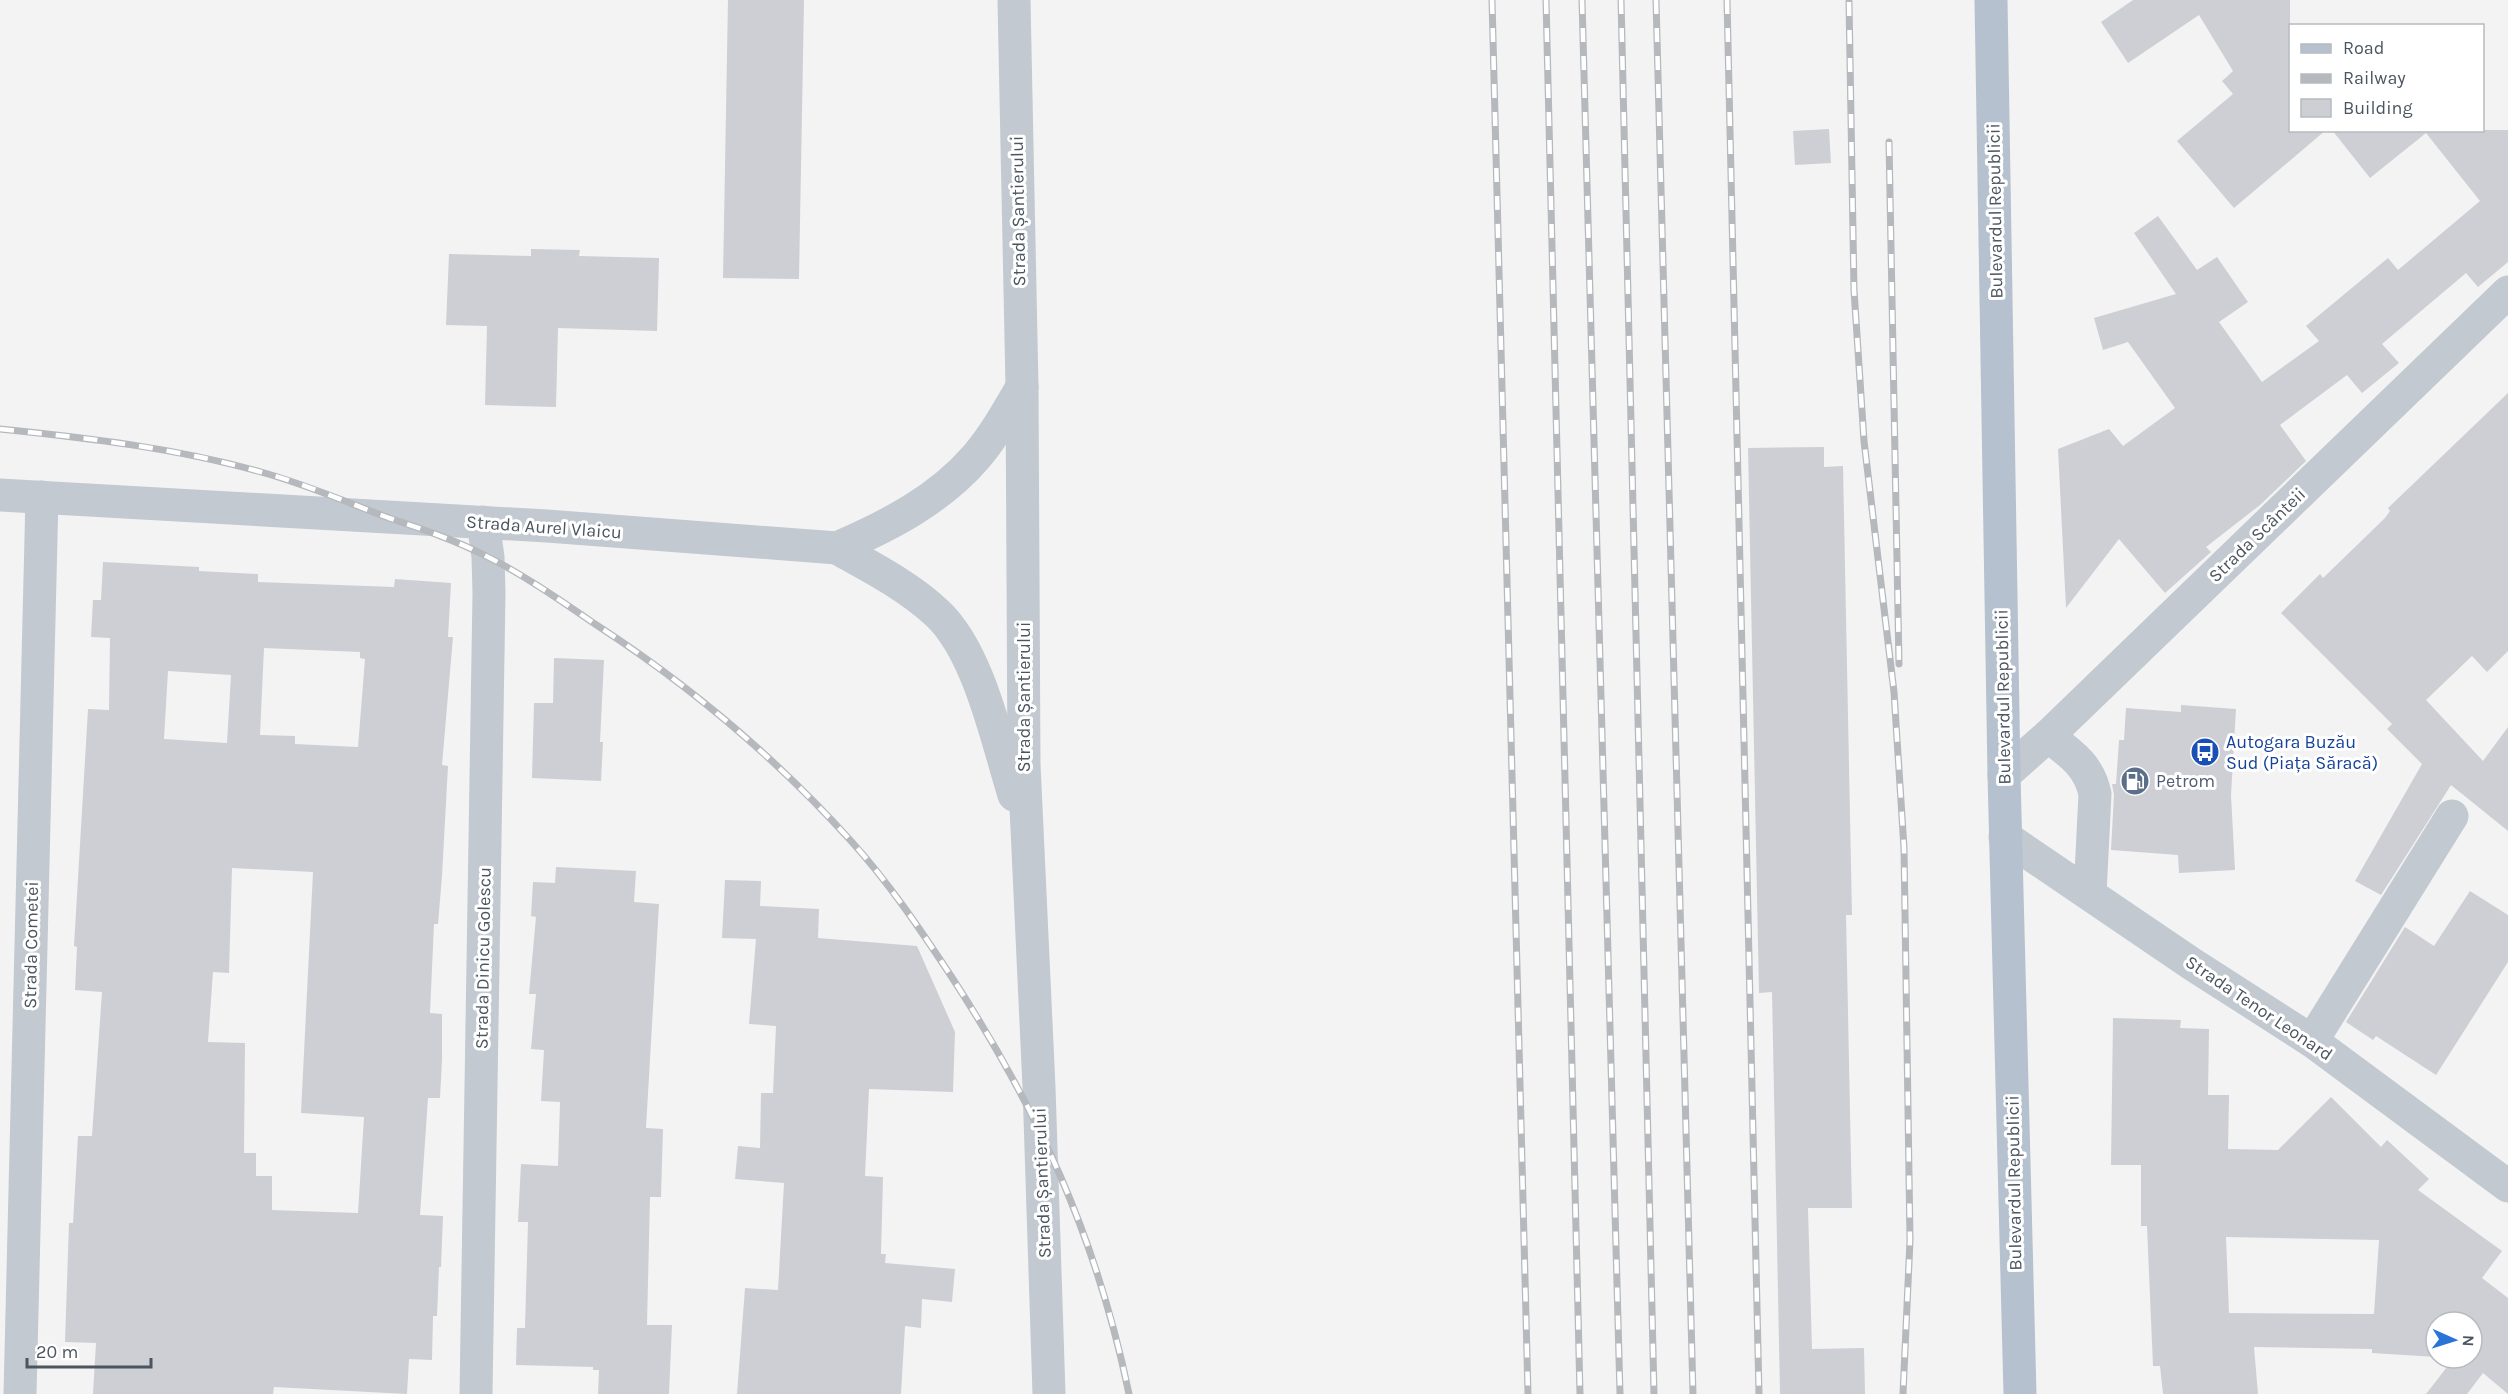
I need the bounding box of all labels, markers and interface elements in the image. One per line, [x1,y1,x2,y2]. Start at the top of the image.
legend [2289,24,2484,132]
text: Road [2343,37,2384,59]
text: Railway [2343,67,2406,89]
text: Building [2343,97,2413,119]
street label: Bulevardul Republicii [1982,123,2008,299]
street label: Strada Șantierului [1006,135,1030,287]
street label: Strada Scânteii [2204,483,2310,587]
street label: Strada Aurel Vlaicu [465,511,623,543]
street label: Bulevardul Republicii [1990,609,2016,785]
street label: Strada Șantierului [1013,622,1035,772]
place label: Autogara Buzău Sud (Piața Săracă) [2226,731,2378,774]
bus stop icon: Autogara Buzău Sud (Piața Săracă) [2189,736,2221,768]
fuel station icon: Petrom [2119,765,2151,797]
place label: Petrom [2156,770,2215,792]
street label: Strada Dinicu Golescu [470,867,496,1049]
street label: Strada Cometei [19,881,43,1009]
street label: Strada Tenor Leonard [2181,951,2337,1065]
street label: Bulevardul Republicii [2001,1095,2027,1271]
street label: Strada Șantierului [1028,1107,1056,1259]
north arrow [2424,1310,2484,1370]
scale bar [27,1331,152,1369]
text: N [2459,1335,2478,1347]
text: 20 m [36,1341,78,1363]

